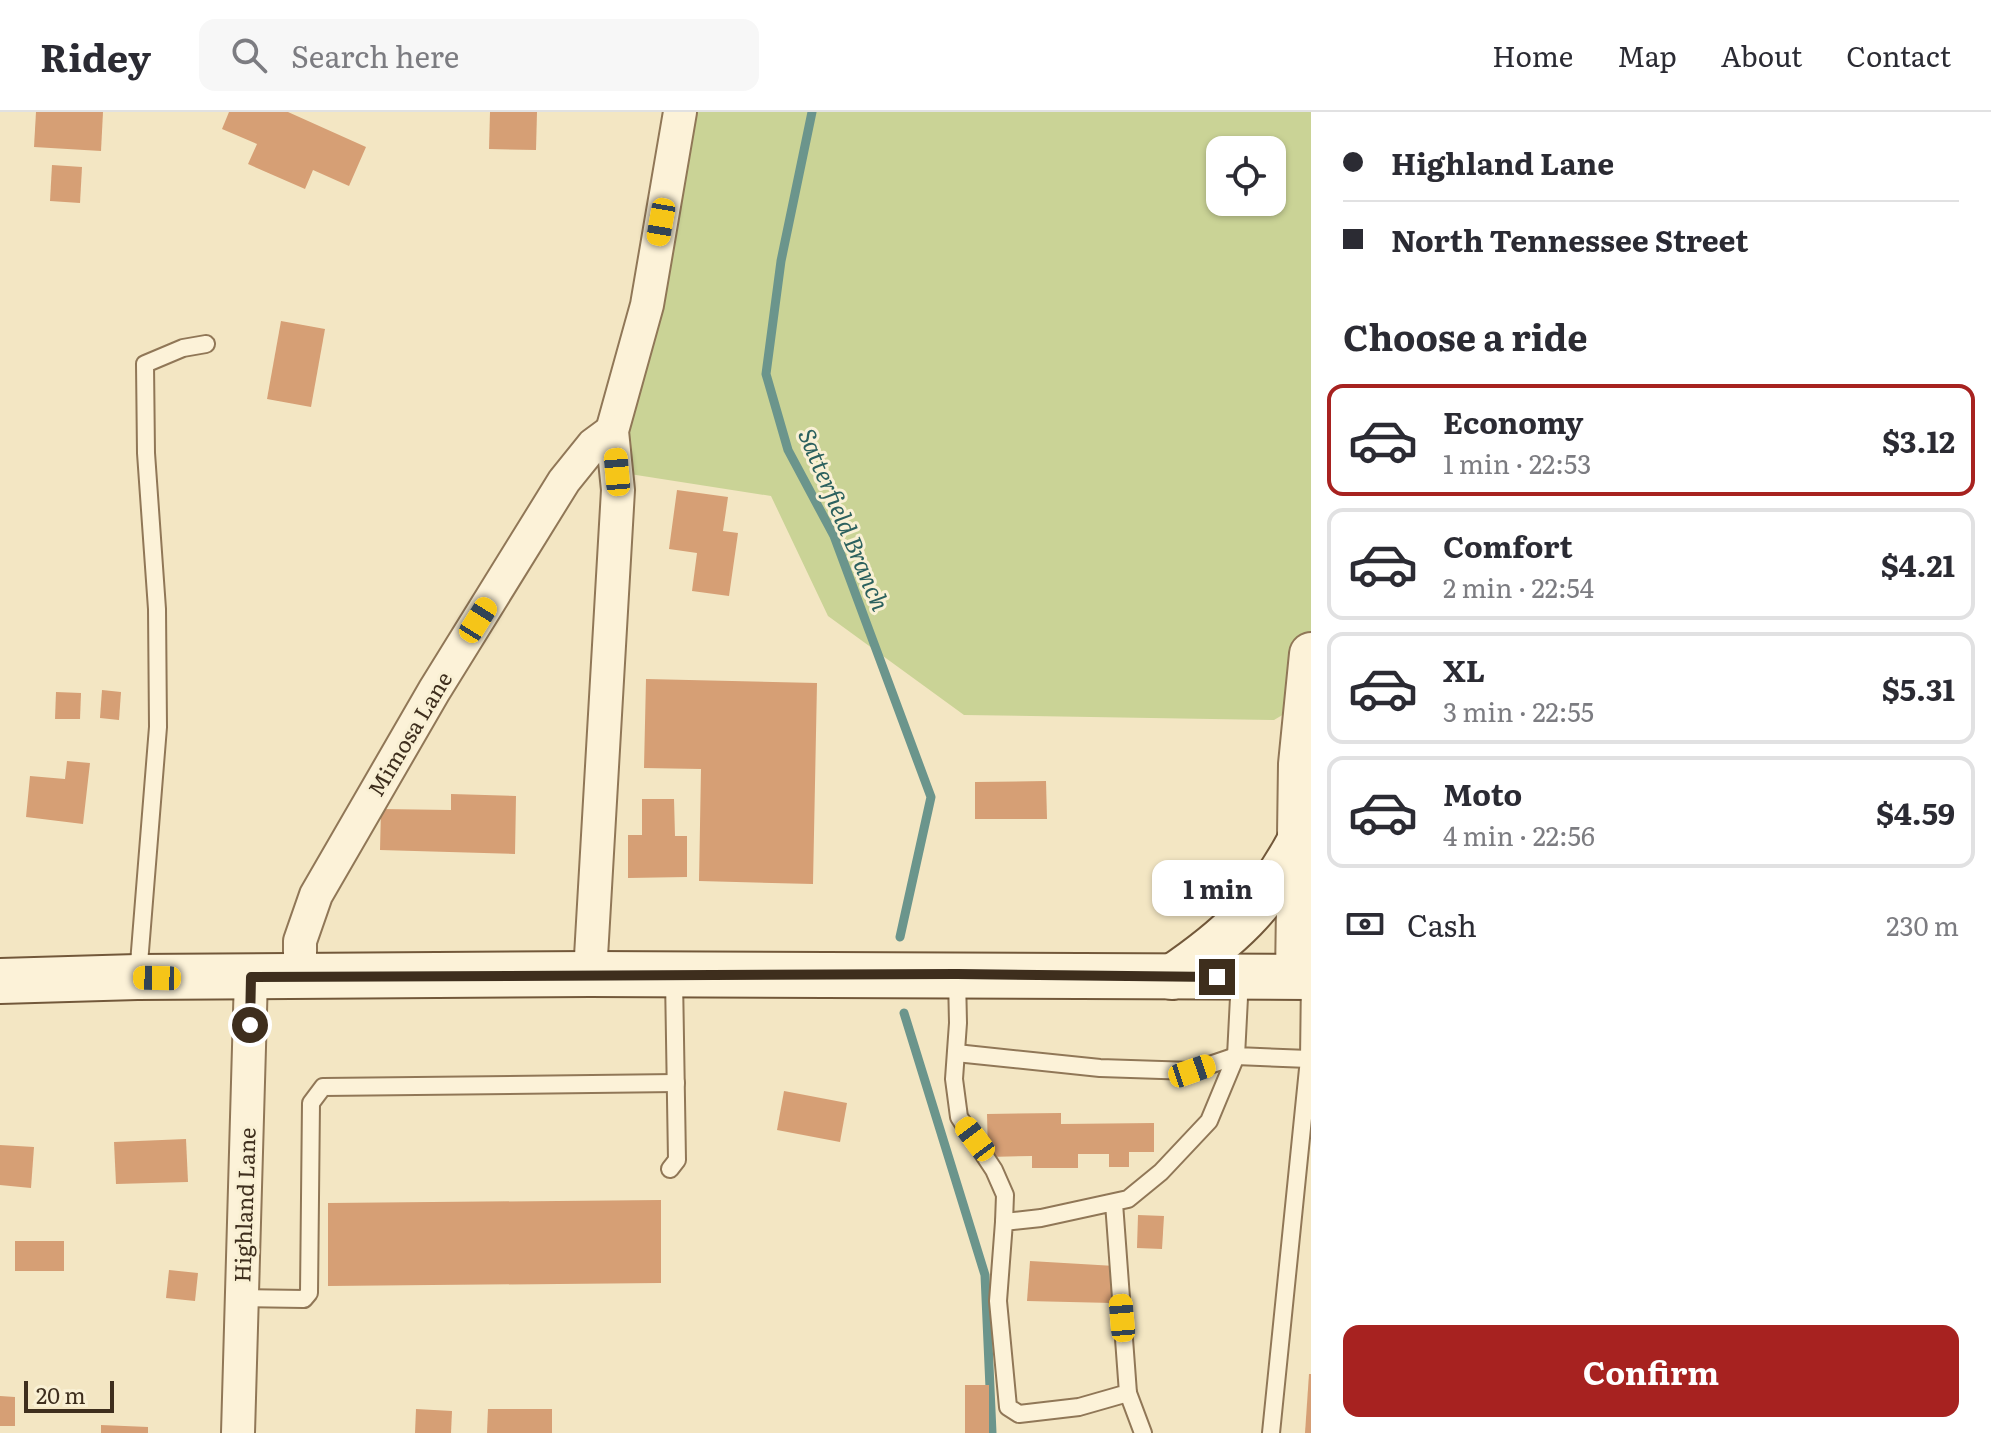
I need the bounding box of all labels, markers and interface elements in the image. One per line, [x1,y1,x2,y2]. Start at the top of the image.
search box [199,19,759,91]
text: Ridey [40,27,151,84]
icon: search [227,33,271,77]
text: Search here [291,33,459,77]
text: Home [1492,34,1573,76]
text: Map [1617,34,1677,76]
text: About [1721,34,1802,76]
text: Contact [1846,34,1951,76]
map controls [1206,136,1286,216]
button: locate [1206,136,1286,216]
text: Highland Lane [1391,140,1614,184]
car [645,196,677,248]
text: North Tennessee Street [1391,217,1748,261]
text: Choose a ride [1343,309,1588,362]
text: Economy [1443,399,1583,443]
icon: car [1347,404,1419,476]
text: $3.12 [1882,418,1955,462]
water label: Satterfield Branch [791,423,899,615]
text: 1 min · 22:53 [1443,443,1591,482]
car [603,447,631,497]
text: Comfort [1443,523,1573,567]
icon: car [1347,528,1419,600]
text: $4.21 [1881,542,1955,586]
text: 2 min · 22:54 [1443,567,1594,606]
car [455,593,501,647]
text: XL [1443,647,1485,691]
icon: car [1347,652,1419,724]
street label: Mimosa Lane [358,664,459,802]
text: $5.31 [1882,666,1955,710]
text: 3 min · 22:55 [1443,691,1594,730]
text: Moto [1443,771,1522,815]
icon: car [1347,776,1419,848]
text: $4.59 [1876,790,1955,834]
text: 4 min · 22:56 [1443,815,1595,854]
callout: 1 min [1151,861,1283,917]
text: 1 min [1183,868,1253,907]
icon: cash [1343,902,1387,946]
text: Cash [1407,902,1477,946]
text: 230 m [1886,905,1959,944]
route end [1199,959,1235,995]
car [133,966,181,990]
route start [232,1007,268,1043]
car [1165,1052,1219,1090]
car [951,1113,999,1165]
street label: Highland Lane [224,1127,263,1283]
car [1108,1293,1136,1343]
button: Confirm [1343,1325,1959,1417]
scale bar [24,1377,114,1413]
text: 20 m [36,1378,86,1411]

